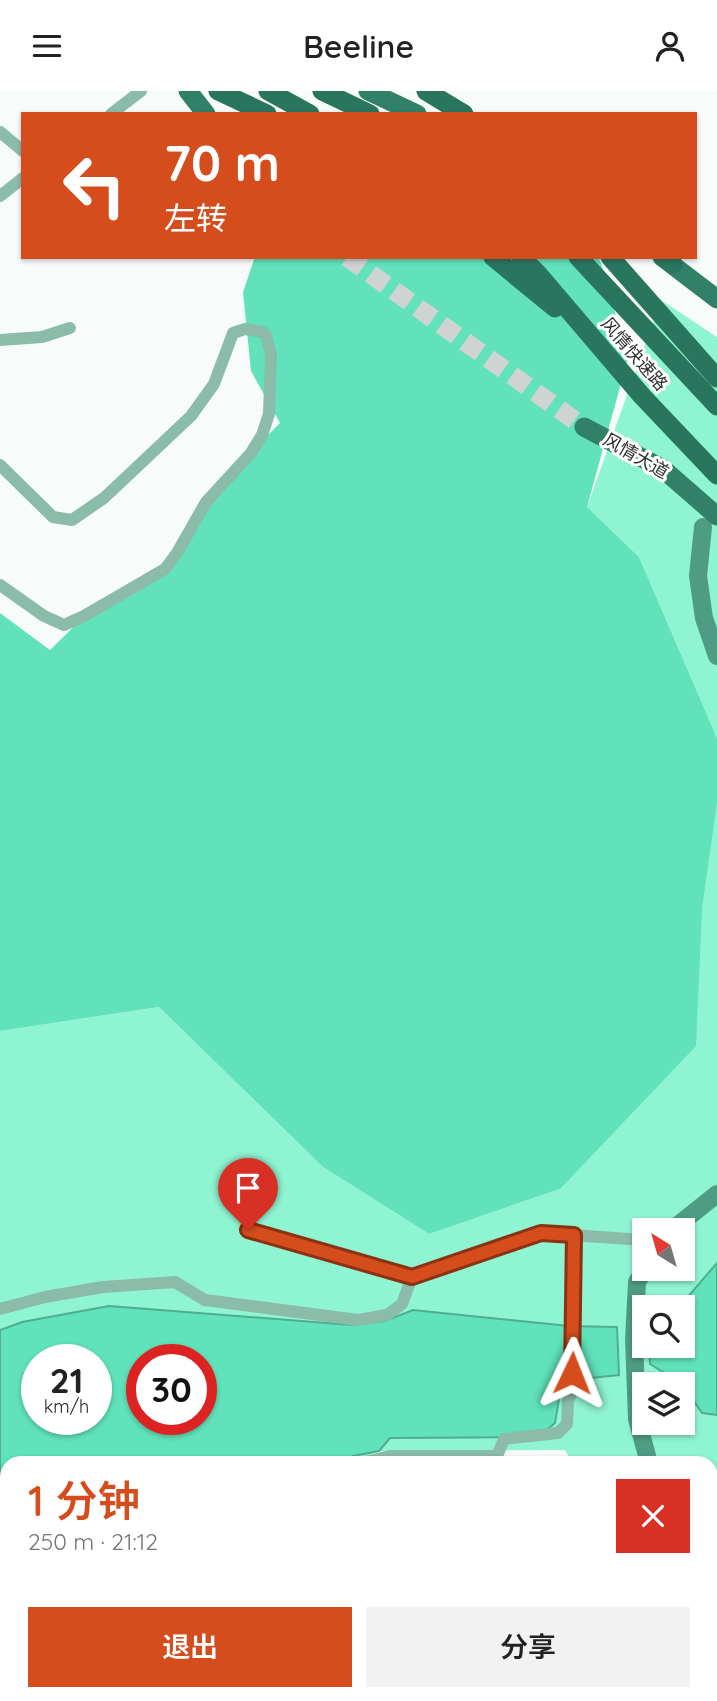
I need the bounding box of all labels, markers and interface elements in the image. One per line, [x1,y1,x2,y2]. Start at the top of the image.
text: Beeline [303,26,414,66]
icon: menu [28,27,66,65]
icon: person [651,27,689,65]
text: 70 m [164,132,280,193]
icon: left [49,140,140,231]
text: 左转 [164,198,228,238]
street label: 风情快速路 [596,312,673,395]
street label: 风情大道 [599,428,673,484]
pin [218,1158,278,1230]
icon: arrive [229,1169,267,1207]
north arrow [632,1218,695,1281]
map controls [632,1218,695,1435]
button: search [632,1295,695,1358]
position arrow [535,1336,609,1410]
speed limit sign: 30 [126,1344,217,1435]
text: 21 [50,1358,83,1402]
button: layers [632,1372,695,1435]
text: km/h [44,1395,89,1418]
text: 1 分钟 [28,1474,140,1527]
button: close [616,1479,690,1553]
text: 250 m · 21:12 [28,1527,158,1556]
button: 退出 [28,1607,352,1687]
button: 分享 [366,1607,690,1687]

